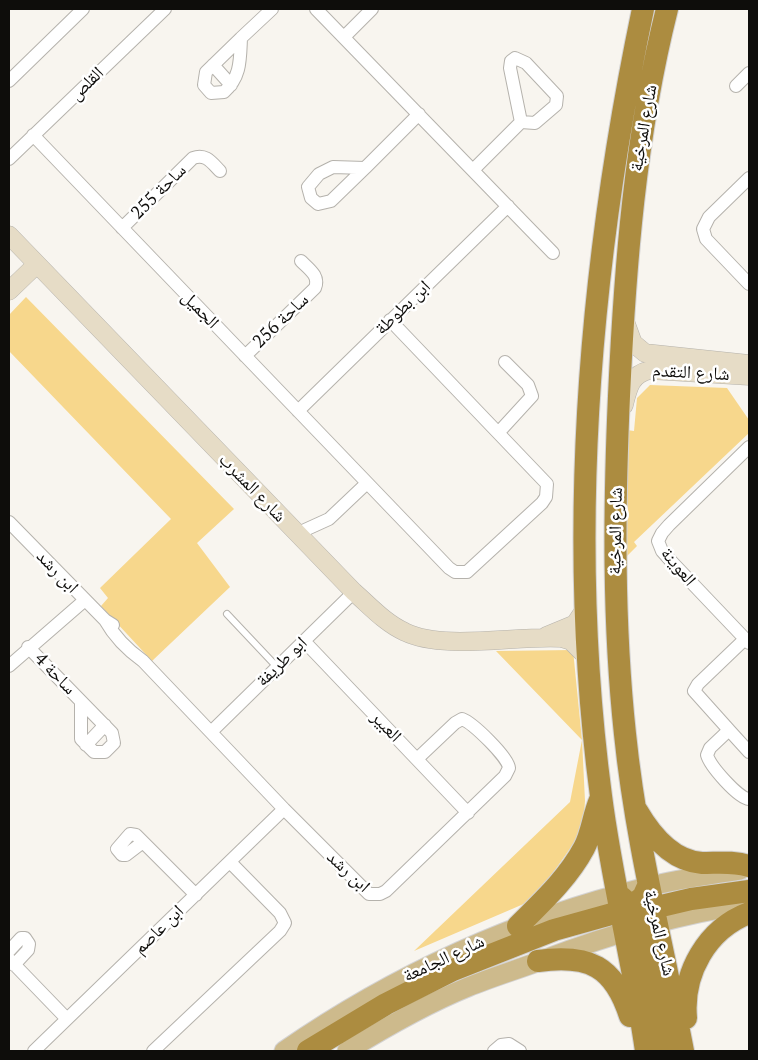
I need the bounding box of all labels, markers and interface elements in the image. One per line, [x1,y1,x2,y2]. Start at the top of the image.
street label: القلص [65,63,109,105]
street label: شارع المرخية [626,83,662,173]
street label: ساحة 255 [127,160,191,224]
street label: ابن بطوطة [371,276,435,340]
street label: الجميل [177,286,223,334]
street label: ساحة 256 [249,289,313,353]
street label: شارع التقدم [652,360,730,386]
street label: شارع المشرب [214,449,290,527]
street label: شارع المرخية [604,487,628,575]
street label: العوينة [656,543,700,591]
street label: ابن رشد [31,546,83,598]
street label: ابو طريفة [252,633,312,691]
street label: ساحة 4 [30,649,80,699]
street label: العبير [366,707,406,747]
street label: ابن رشد [322,847,374,897]
street label: شارع المرخية [639,888,679,978]
street label: ابن عاصم [129,901,189,959]
street label: شارع الجامعة [400,931,488,987]

